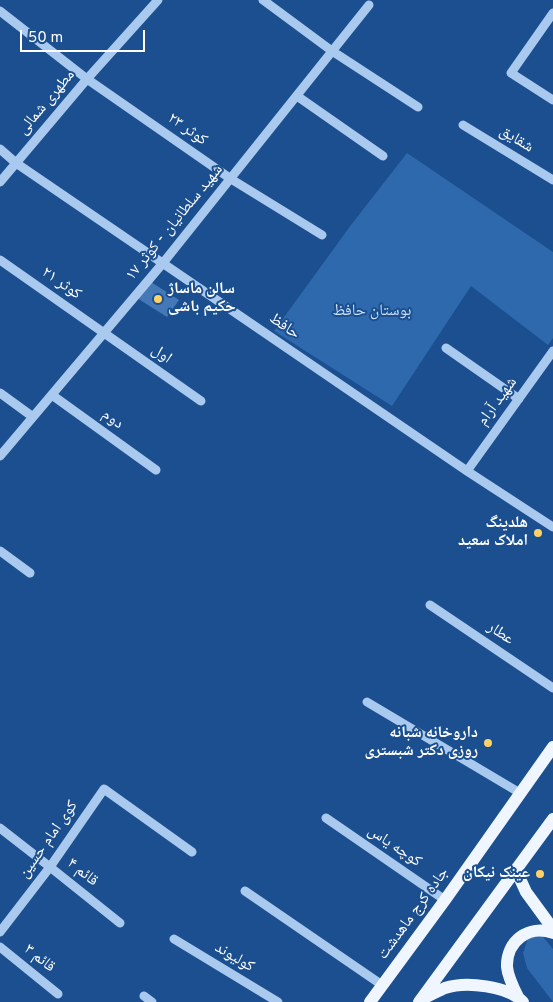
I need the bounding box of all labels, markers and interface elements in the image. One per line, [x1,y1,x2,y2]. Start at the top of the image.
scale bar [22,20,148,52]
text: 50 m [28,29,63,48]
street label: مطهری شمالی [14,67,80,139]
street label: کوثر ۲۳ [163,109,211,151]
street label: شقایق [495,122,537,158]
street label: شهید سلطانیان - کوثر ۱۷ [122,161,228,285]
street label: کوثر ۲۱ [37,263,85,305]
place label: سالن ماساژ حکیم باشی [168,280,236,318]
marker: سالن ماساژ حکیم باشی [152,293,164,305]
park label: بوستان حافظ [333,302,411,322]
street label: حافظ [265,310,303,344]
street label: اول [147,341,175,369]
street label: شهید آرام [474,374,522,430]
street label: دوم [97,406,127,434]
place label: هلدینگ املاک سعید [458,514,528,552]
marker: هلدینگ املاک سعید [532,527,544,539]
street label: عطار [483,618,517,650]
place label: داروخانه شبانه روزی دکتر شبستری [364,724,478,762]
marker: داروخانه شبانه روزی دکتر شبستری [482,737,494,749]
street label: کوی امام حسین [15,797,83,883]
street label: کوچه یاس [363,822,425,872]
street label: قائم ۴ [63,855,101,891]
street label: جاده کرج ماهدشت [374,864,454,964]
place label: عینک نیکان [463,864,530,884]
marker: عینک نیکان [534,868,546,880]
street label: کولیوند [211,939,257,977]
street label: قائم ۳ [20,941,58,977]

